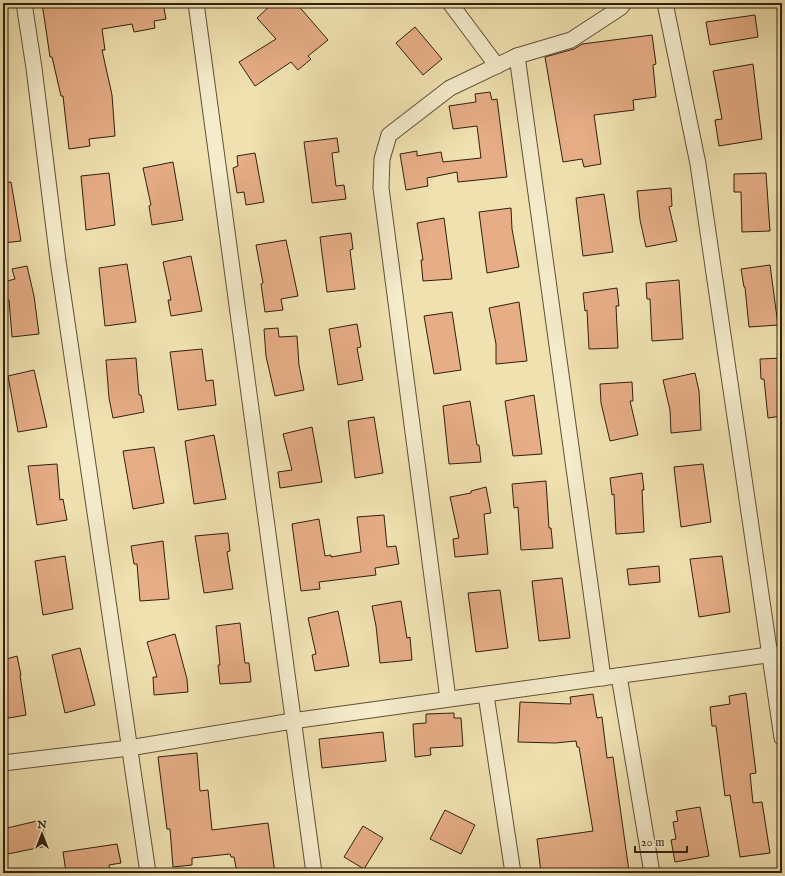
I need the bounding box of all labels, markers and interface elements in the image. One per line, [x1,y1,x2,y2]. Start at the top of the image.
north arrow [22,814,62,854]
text: N [36,818,47,832]
scale bar [635,828,687,854]
text: 20 m [641,835,664,850]

